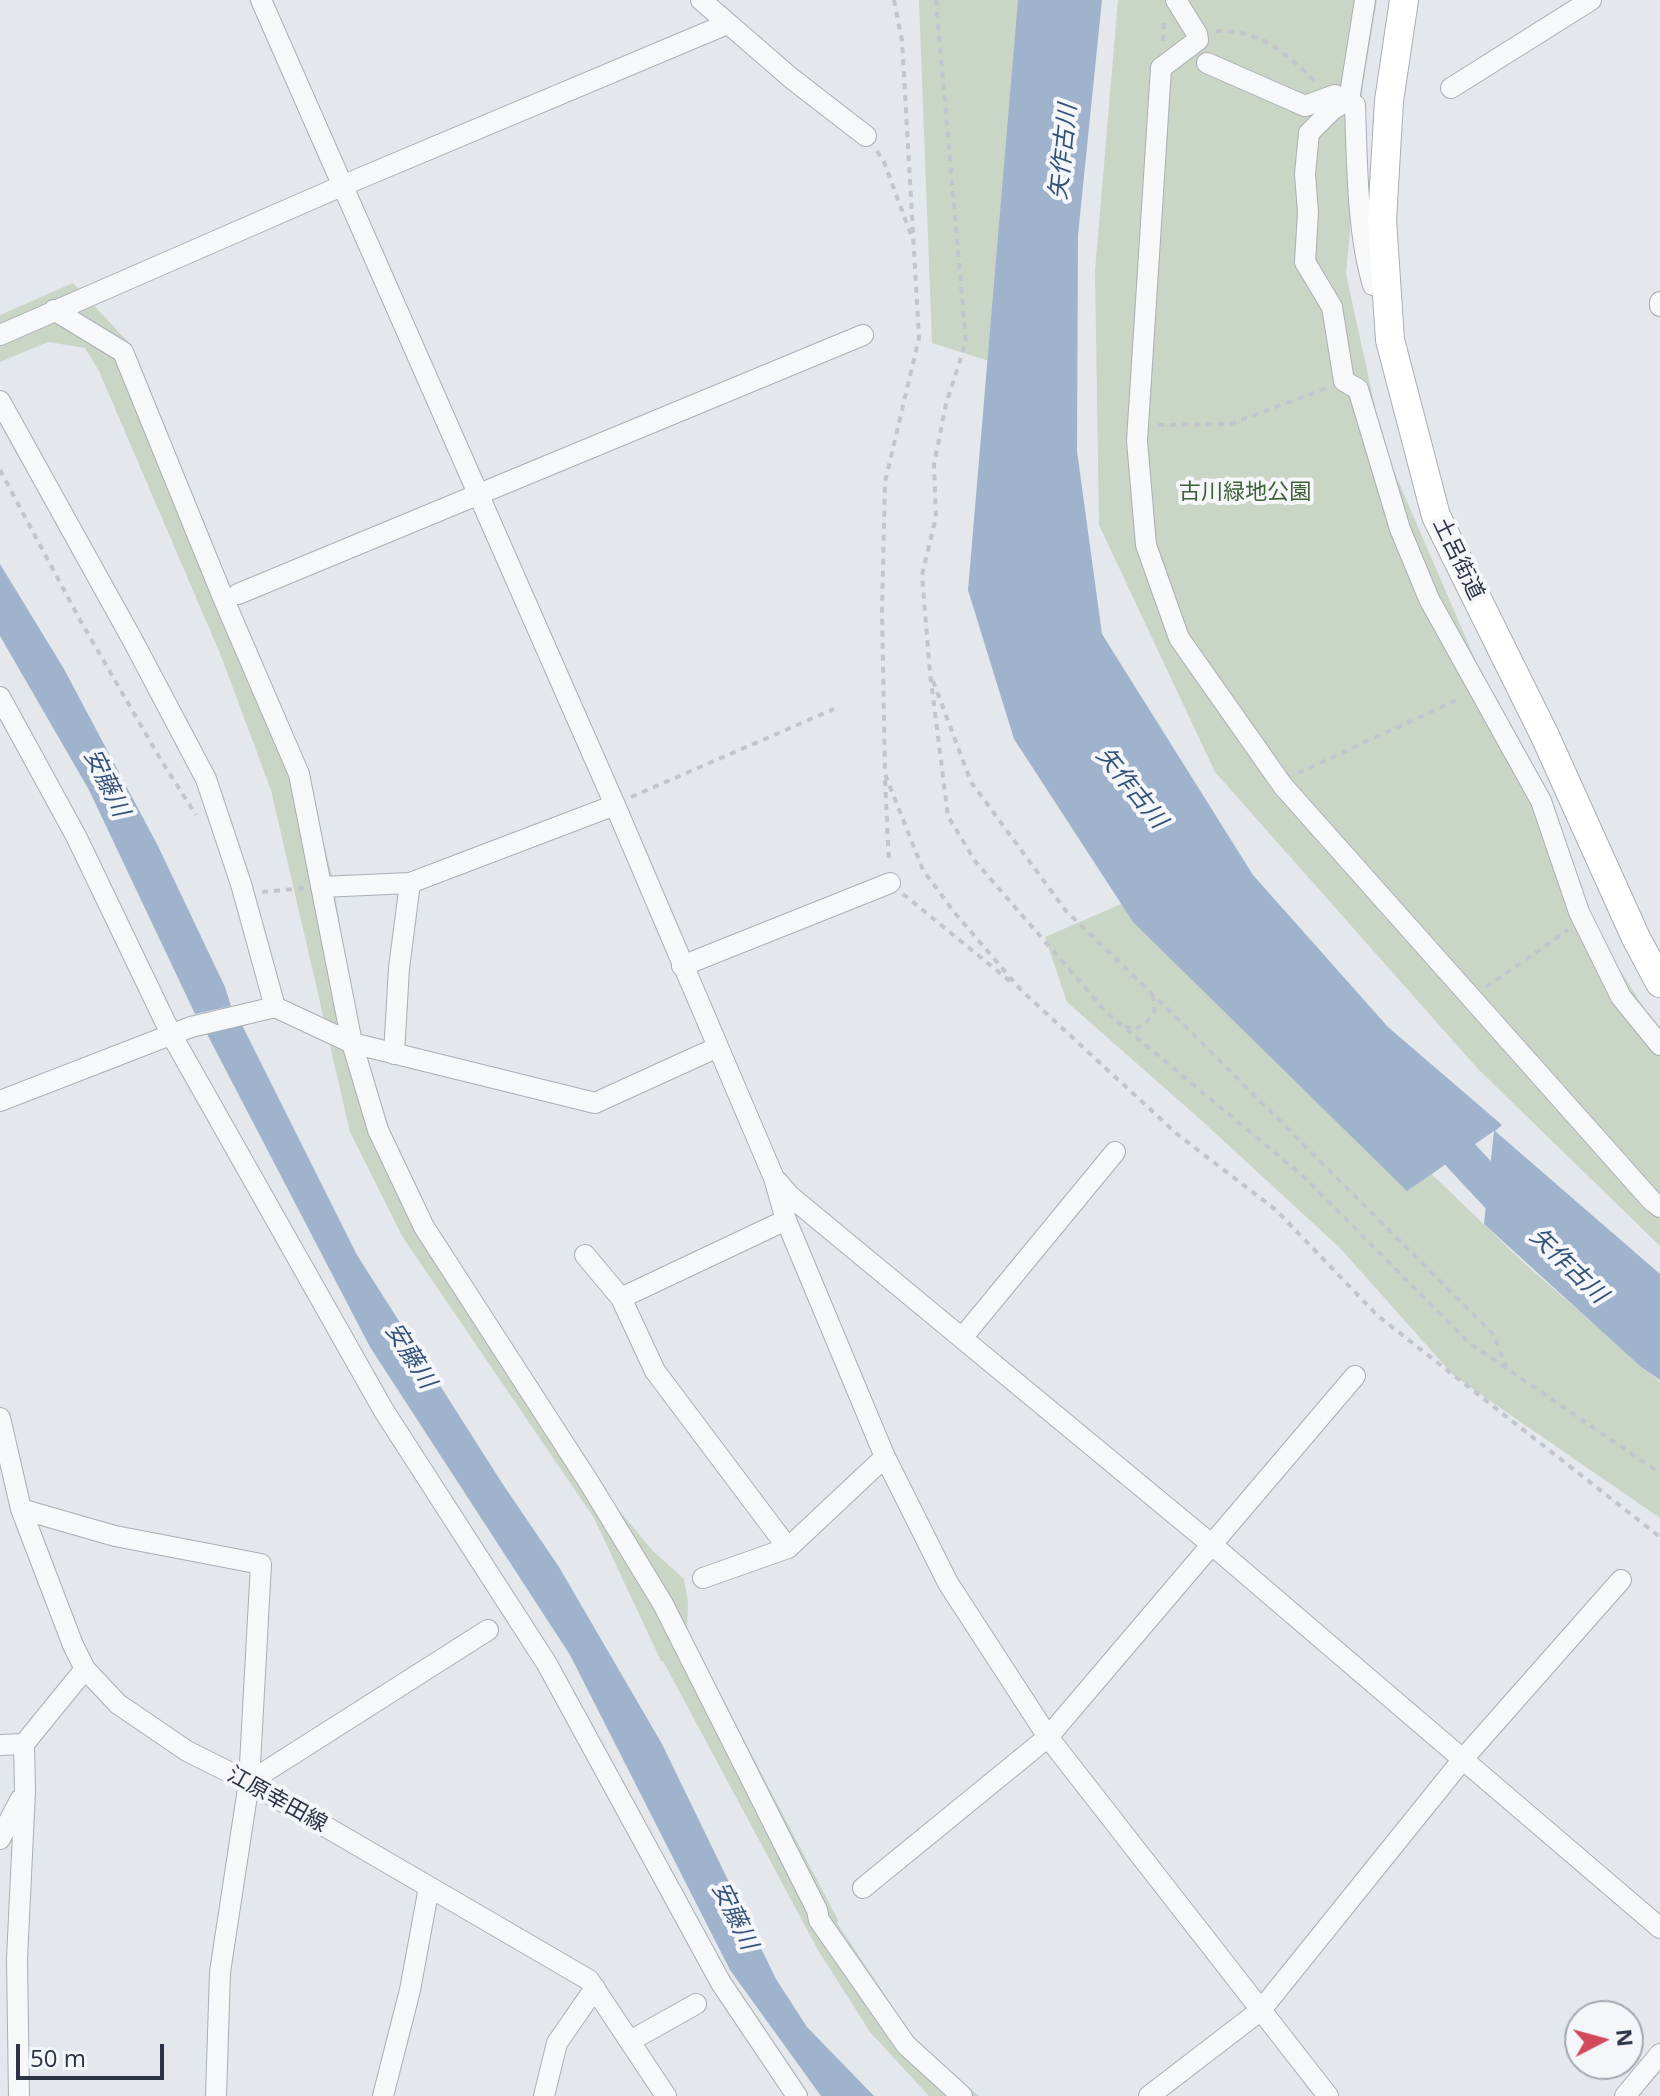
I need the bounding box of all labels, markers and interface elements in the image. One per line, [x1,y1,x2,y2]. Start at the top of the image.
water label: 矢作古川 [1045,103,1083,201]
park label: 古川緑地公園 [1179,480,1311,506]
street label: 土呂街道 [1427,514,1489,604]
water label: 矢作古川 [1090,742,1172,834]
water label: 安藤川 [77,744,135,822]
water label: 矢作古川 [1523,1222,1613,1310]
water label: 安藤川 [379,1318,441,1394]
street label: 江原幸田線 [222,1762,332,1838]
water label: 安藤川 [705,1877,763,1955]
north arrow [1564,2000,1644,2080]
text: N [1610,2027,1642,2048]
scale bar [20,2028,168,2078]
text: 50 m [30,2041,86,2074]

